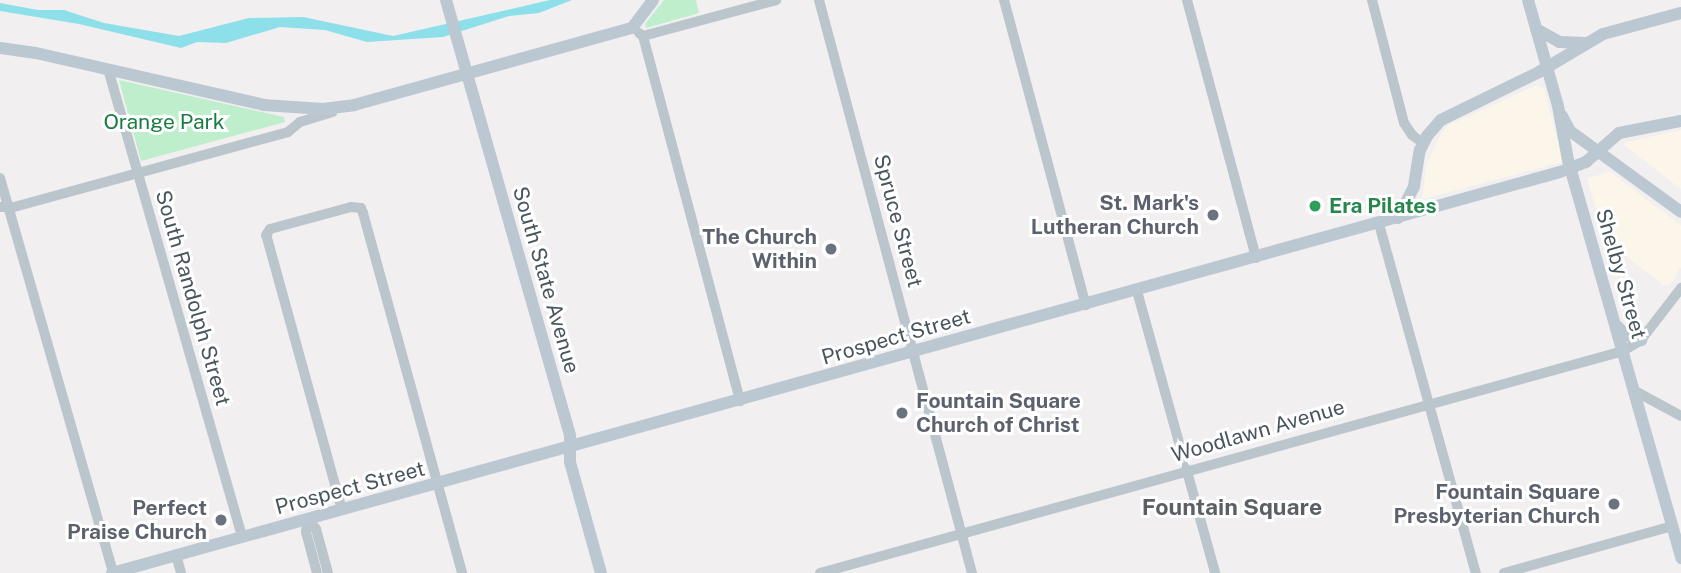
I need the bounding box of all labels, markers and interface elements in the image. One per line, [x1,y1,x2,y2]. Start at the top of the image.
park label: Orange Park [103,109,225,135]
street label: Spruce Street [868,152,928,290]
street label: South State Avenue [507,184,585,376]
street label: South Randolph Street [150,187,236,409]
place label: St. Mark's Lutheran Church [1031,190,1199,240]
place label: Era Pilates [1329,193,1436,219]
marker: Era Pilates [1307,198,1323,214]
street label: Shelby Street [1590,206,1652,342]
marker: St. Mark's Lutheran Church [1205,207,1221,223]
place label: The Church Within [702,224,817,274]
marker: The Church Within [823,241,839,257]
street label: Prospect Street [819,304,973,370]
place label: Fountain Square Church of Christ [916,388,1081,438]
street label: Woodlawn Avenue [1169,394,1347,468]
marker: Fountain Square Church of Christ [894,405,910,421]
street label: Prospect Street [272,456,428,520]
place label: Fountain Square Presbyterian Church [1393,479,1600,529]
district label: Fountain Square [1142,493,1322,521]
place label: Perfect Praise Church [67,495,207,545]
marker: Fountain Square Presbyterian Church [1606,496,1622,512]
marker: Perfect Praise Church [213,512,229,528]

